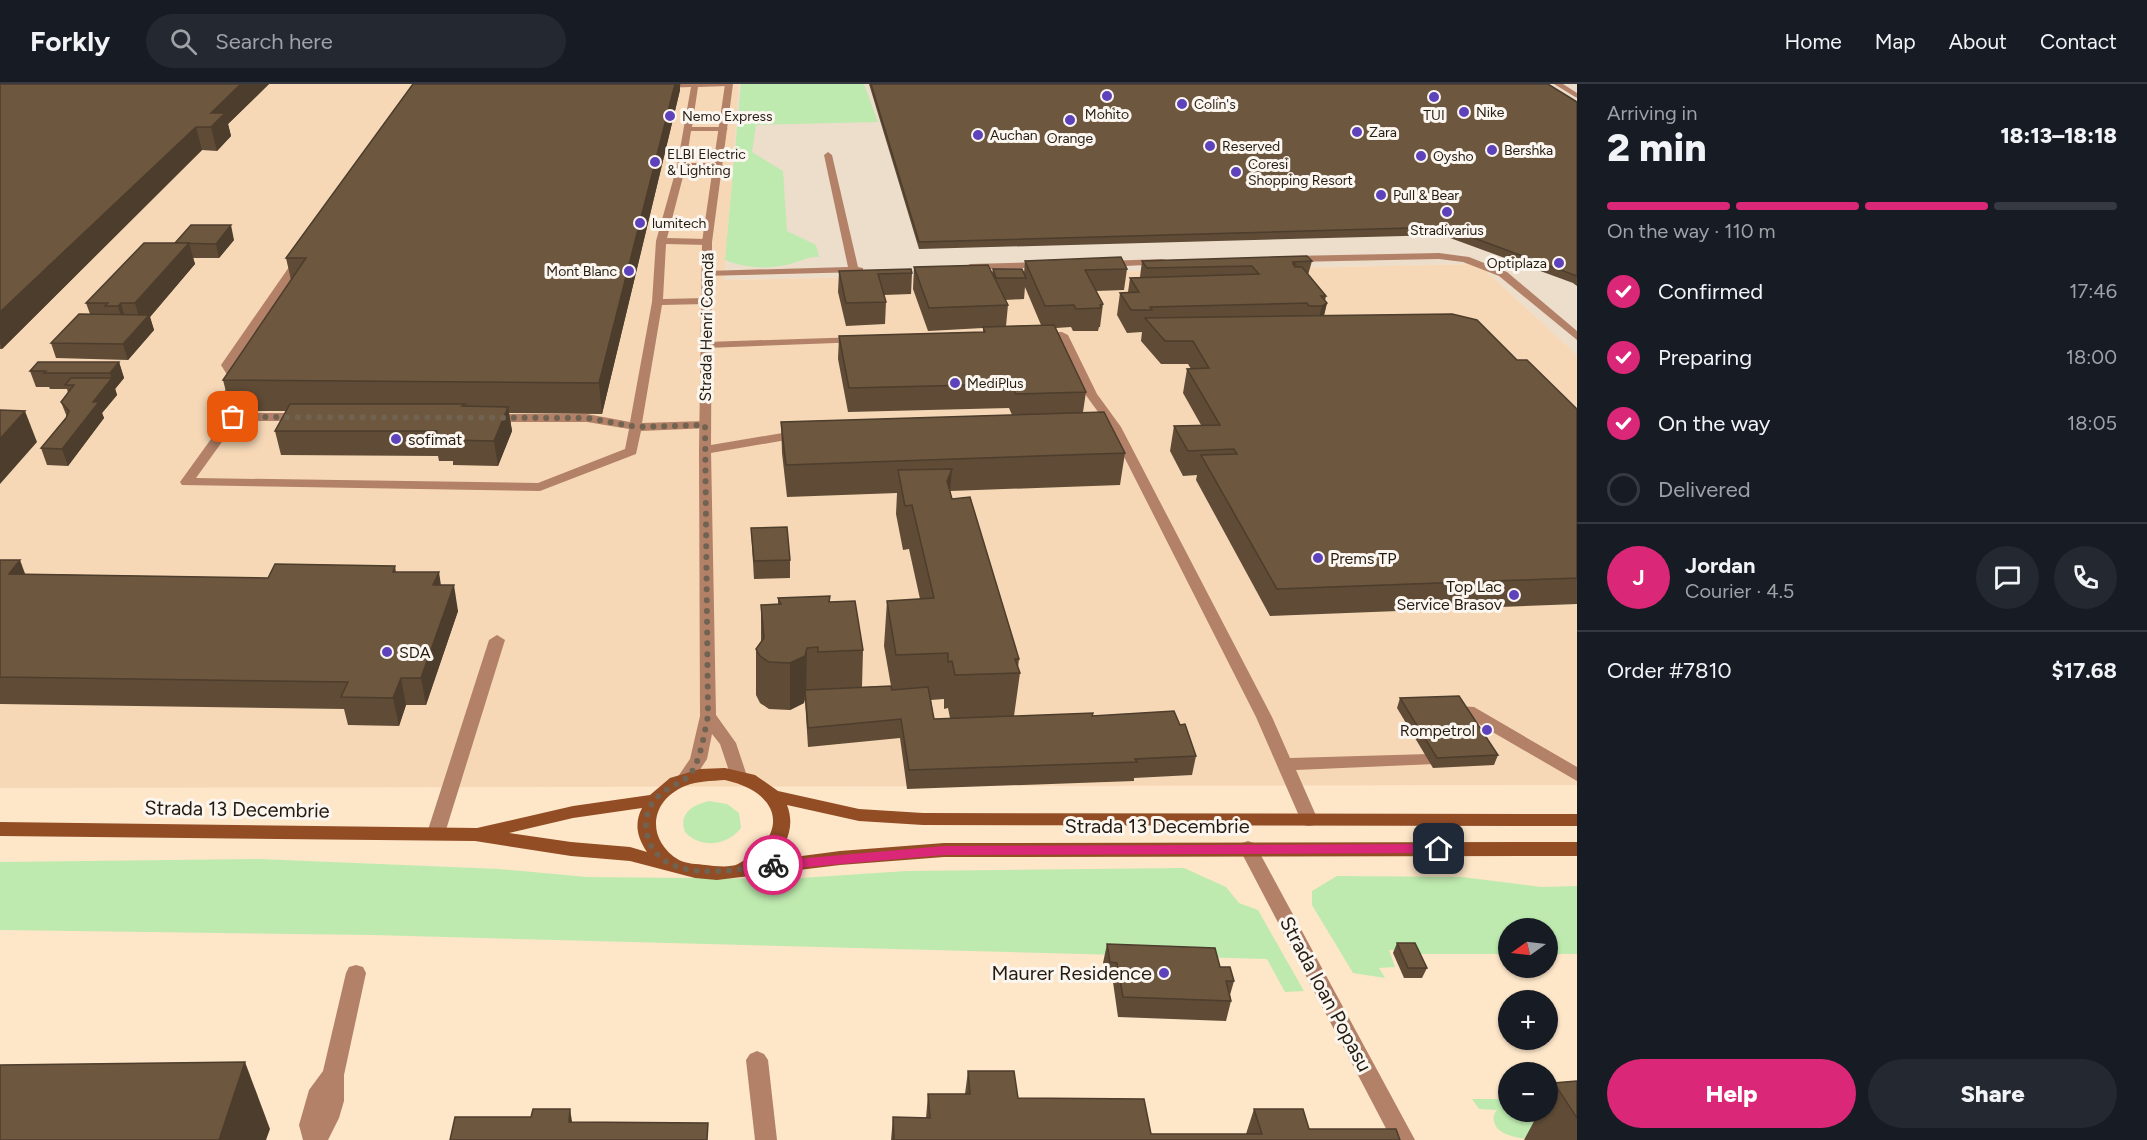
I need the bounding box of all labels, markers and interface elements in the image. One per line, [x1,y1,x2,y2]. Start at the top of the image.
search box [146,14,566,68]
text: Forkly [30,24,110,58]
icon: search [167,25,200,58]
text: Search here [215,28,333,55]
text: Home [1785,29,1842,54]
text: Map [1875,29,1916,54]
text: About [1949,29,2007,54]
text: Contact [2040,29,2117,54]
marker: Mohito [1100,89,1114,103]
marker: TUI [1427,90,1441,104]
place label: Colin's [1194,96,1236,113]
marker: Colin's [1175,97,1189,111]
text: Arriving in [1607,101,1697,125]
place label: Nike [1476,104,1505,121]
marker: Nike [1457,105,1471,119]
place label: Mohito [1085,106,1129,123]
place label: TUI [1423,107,1445,124]
place label: Nemo Express [682,108,773,125]
marker: Nemo Express [663,109,677,123]
marker: Orange [1063,113,1077,127]
text: 18:13–18:18 [2000,122,2117,149]
place label: Zara [1369,124,1397,141]
text: 2 min [1607,124,1707,171]
marker: Zara [1350,125,1364,139]
place label: Auchan [990,127,1038,144]
marker: Auchan [971,128,985,142]
place label: Orange [1047,130,1094,147]
place label: Reserved [1222,138,1280,155]
marker: Reserved [1203,139,1217,153]
place label: Bershka [1504,142,1553,159]
marker: Bershka [1485,143,1499,157]
place label: ELBI Electric & Lighting [667,146,746,179]
place label: Oysho [1433,148,1474,165]
marker: Oysho [1414,149,1428,163]
marker: ELBI Electric & Lighting [648,155,662,169]
place label: Coresi Shopping Resort [1248,156,1353,189]
marker: Coresi Shopping Resort [1229,165,1243,179]
place label: Pull & Bear [1393,187,1459,204]
marker: Pull & Bear [1374,188,1388,202]
marker: Stradivarius [1440,205,1454,219]
place label: lumitech [652,215,707,232]
marker: lumitech [633,216,647,230]
text: On the way · 110 m [1607,219,1775,243]
place label: Stradivarius [1410,222,1484,239]
street label: Strada Henri Coandă [696,252,717,402]
place label: Optiplaza [1487,255,1547,272]
marker: Optiplaza [1552,256,1566,270]
place label: Mont Blanc [546,263,617,280]
marker: Mont Blanc [622,264,636,278]
icon: check [1607,275,1640,308]
text: Confirmed [1658,278,1763,305]
text: 17:46 [2069,279,2117,303]
icon: check [1607,341,1640,374]
text: Preparing [1658,344,1752,371]
text: 18:00 [2066,345,2117,369]
place label: MediPlus [967,375,1023,392]
marker: MediPlus [948,376,962,390]
pin [207,391,258,442]
icon: bag [216,400,249,433]
icon: check [1607,407,1640,440]
text: On the way [1658,410,1770,437]
text: 18:05 [2067,411,2117,435]
place label: sofimat [408,430,462,449]
marker: sofimat [389,432,403,446]
text: Delivered [1658,476,1751,503]
button: chat [1976,546,2039,609]
button: phone [2054,546,2117,609]
place label: Prems TP [1330,549,1396,568]
marker: Prems TP [1311,551,1325,565]
text: Jordan [1685,552,1756,579]
text: J [1632,564,1645,591]
place label: Top Lac Service Brasov [1396,577,1503,614]
text: Courier · 4.5 [1685,579,1794,603]
marker: Top Lac Service Brasov [1507,588,1521,602]
place label: SDA [399,643,431,662]
marker: SDA [380,645,394,659]
text: Order #7810 [1607,657,1732,684]
text: $17.68 [2052,657,2117,684]
place label: Rompetrol [1400,721,1475,740]
marker: Rompetrol [1480,723,1494,737]
street label: Strada 13 Decembrie [144,795,330,823]
street label: Strada 13 Decembrie [1064,814,1250,838]
pin [1413,823,1464,874]
icon: home [1422,832,1455,865]
courier [743,835,803,895]
icon: bike [757,849,790,882]
street label: Strada Ioan Popasu [1275,912,1377,1076]
north arrow [1498,918,1558,978]
map controls [1498,918,1558,1122]
place label: Maurer Residence [991,961,1152,985]
marker: Maurer Residence [1157,966,1171,980]
button: + [1498,990,1558,1050]
button: Help [1607,1059,1856,1128]
button: Share [1868,1059,2117,1128]
button: − [1498,1062,1558,1122]

